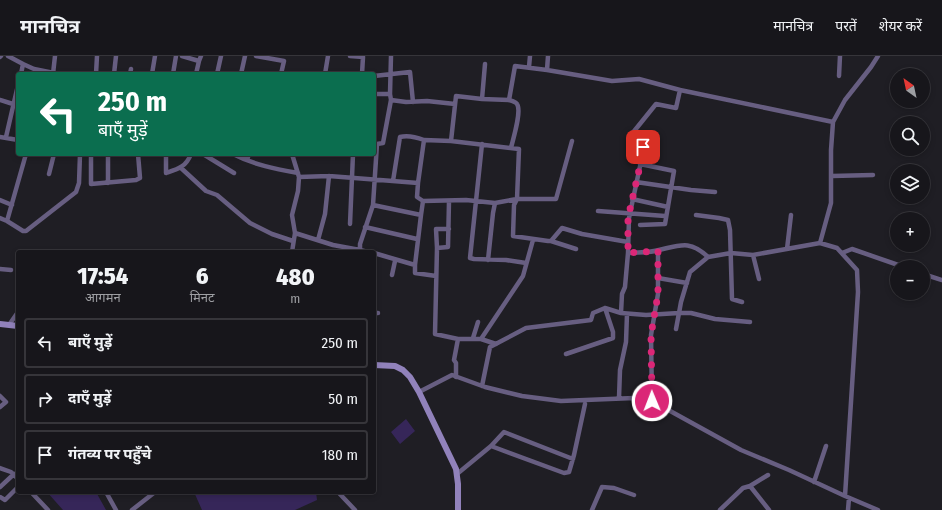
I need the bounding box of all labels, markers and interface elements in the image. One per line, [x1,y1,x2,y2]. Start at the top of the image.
text: मानचित्र [20,15,80,38]
text: मानचित्र [773,18,813,35]
text: परतें [835,18,857,35]
text: शेयर करें [879,18,922,35]
north arrow [890,68,930,108]
map controls [890,68,930,300]
text: 250 m [98,85,167,118]
icon: left [32,88,84,140]
button: search [890,116,930,156]
text: बाएँ मुड़ें [98,119,148,141]
pin [626,130,660,164]
icon: arrive [632,136,654,158]
button: layers [890,164,930,204]
button: + [890,212,930,252]
button: − [890,260,930,300]
text: 17:54 [77,262,128,290]
text: 6 [196,262,209,290]
text: 480 [276,263,315,291]
text: आगमन [85,290,121,305]
text: मिनट [190,290,215,305]
text: m [290,291,300,306]
icon: left [34,332,56,354]
text: बाएँ मुड़ें [68,333,112,351]
text: 250 m [322,334,358,352]
position arrow [631,380,673,422]
icon: right [34,388,56,410]
text: दाएँ मुड़ें [68,389,111,407]
text: 50 m [328,390,358,408]
icon: arrive [34,444,56,466]
text: गंतव्य पर पहुँचे [68,445,151,463]
text: 180 m [322,446,358,464]

